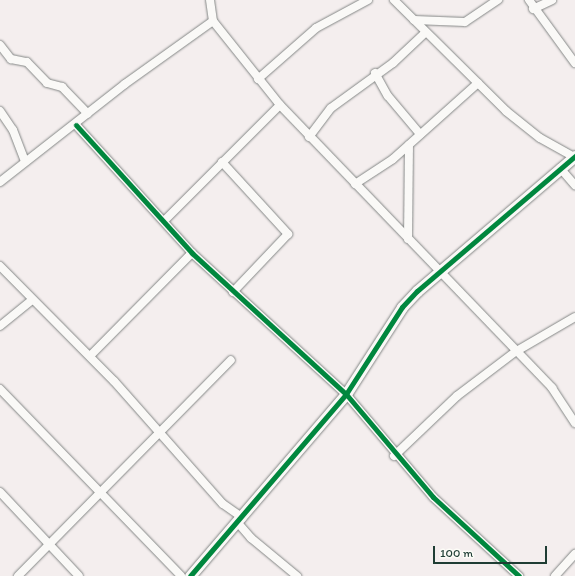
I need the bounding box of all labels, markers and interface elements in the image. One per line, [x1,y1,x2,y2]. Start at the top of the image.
scale bar [435,538,549,564]
text: 100 m [440,546,473,560]

